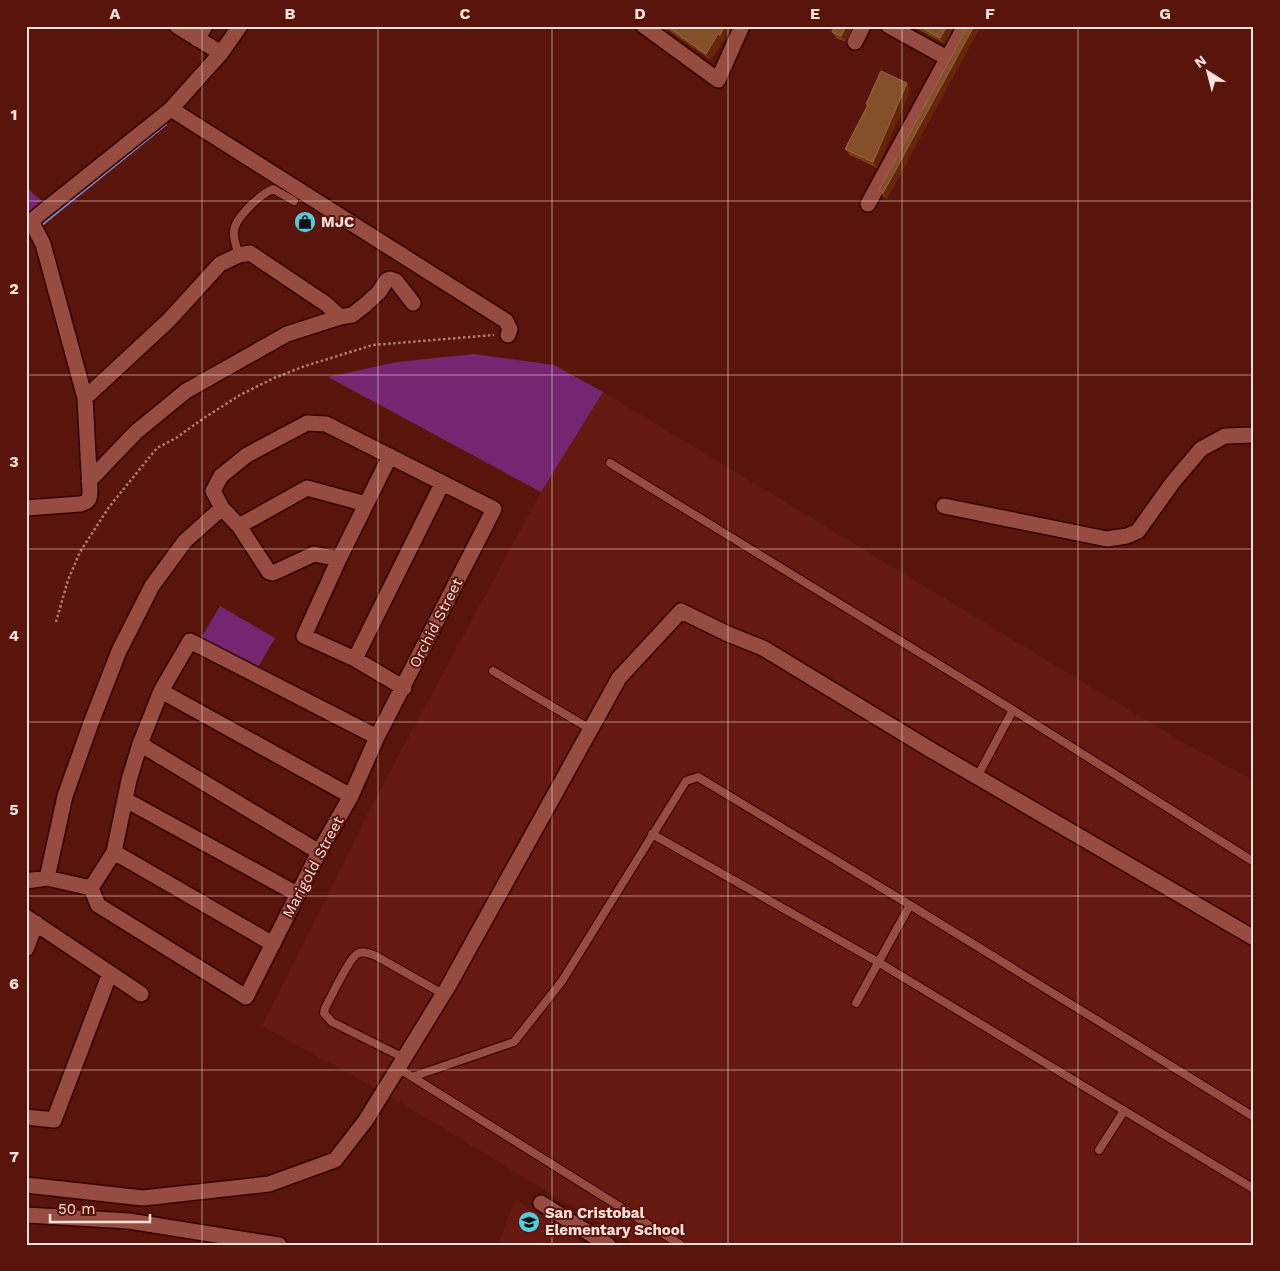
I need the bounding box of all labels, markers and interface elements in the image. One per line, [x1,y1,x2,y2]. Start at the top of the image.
text: A [110,4,121,23]
text: B [285,4,296,23]
text: C [460,4,471,23]
text: D [634,4,646,23]
text: E [810,4,820,23]
text: F [985,4,995,23]
text: G [1159,4,1171,23]
north arrow [1182,48,1232,98]
text: N [1191,52,1209,71]
text: 1 [11,105,17,124]
shop icon: MJC [293,210,317,234]
place label: MJC [321,213,354,231]
text: 2 [9,279,19,298]
text: 3 [9,452,19,471]
street label: Orchid Street [406,574,467,671]
text: 4 [9,626,19,645]
text: 5 [9,800,19,819]
street label: Marigold Street [279,812,348,921]
text: 6 [9,974,19,993]
text: 7 [9,1147,19,1166]
scale bar [50,1191,150,1223]
text: 50 m [58,1200,95,1218]
place label: San Cristobal Elementary School [545,1204,685,1239]
school or university icon: San Cristobal Elementary School [517,1210,541,1234]

